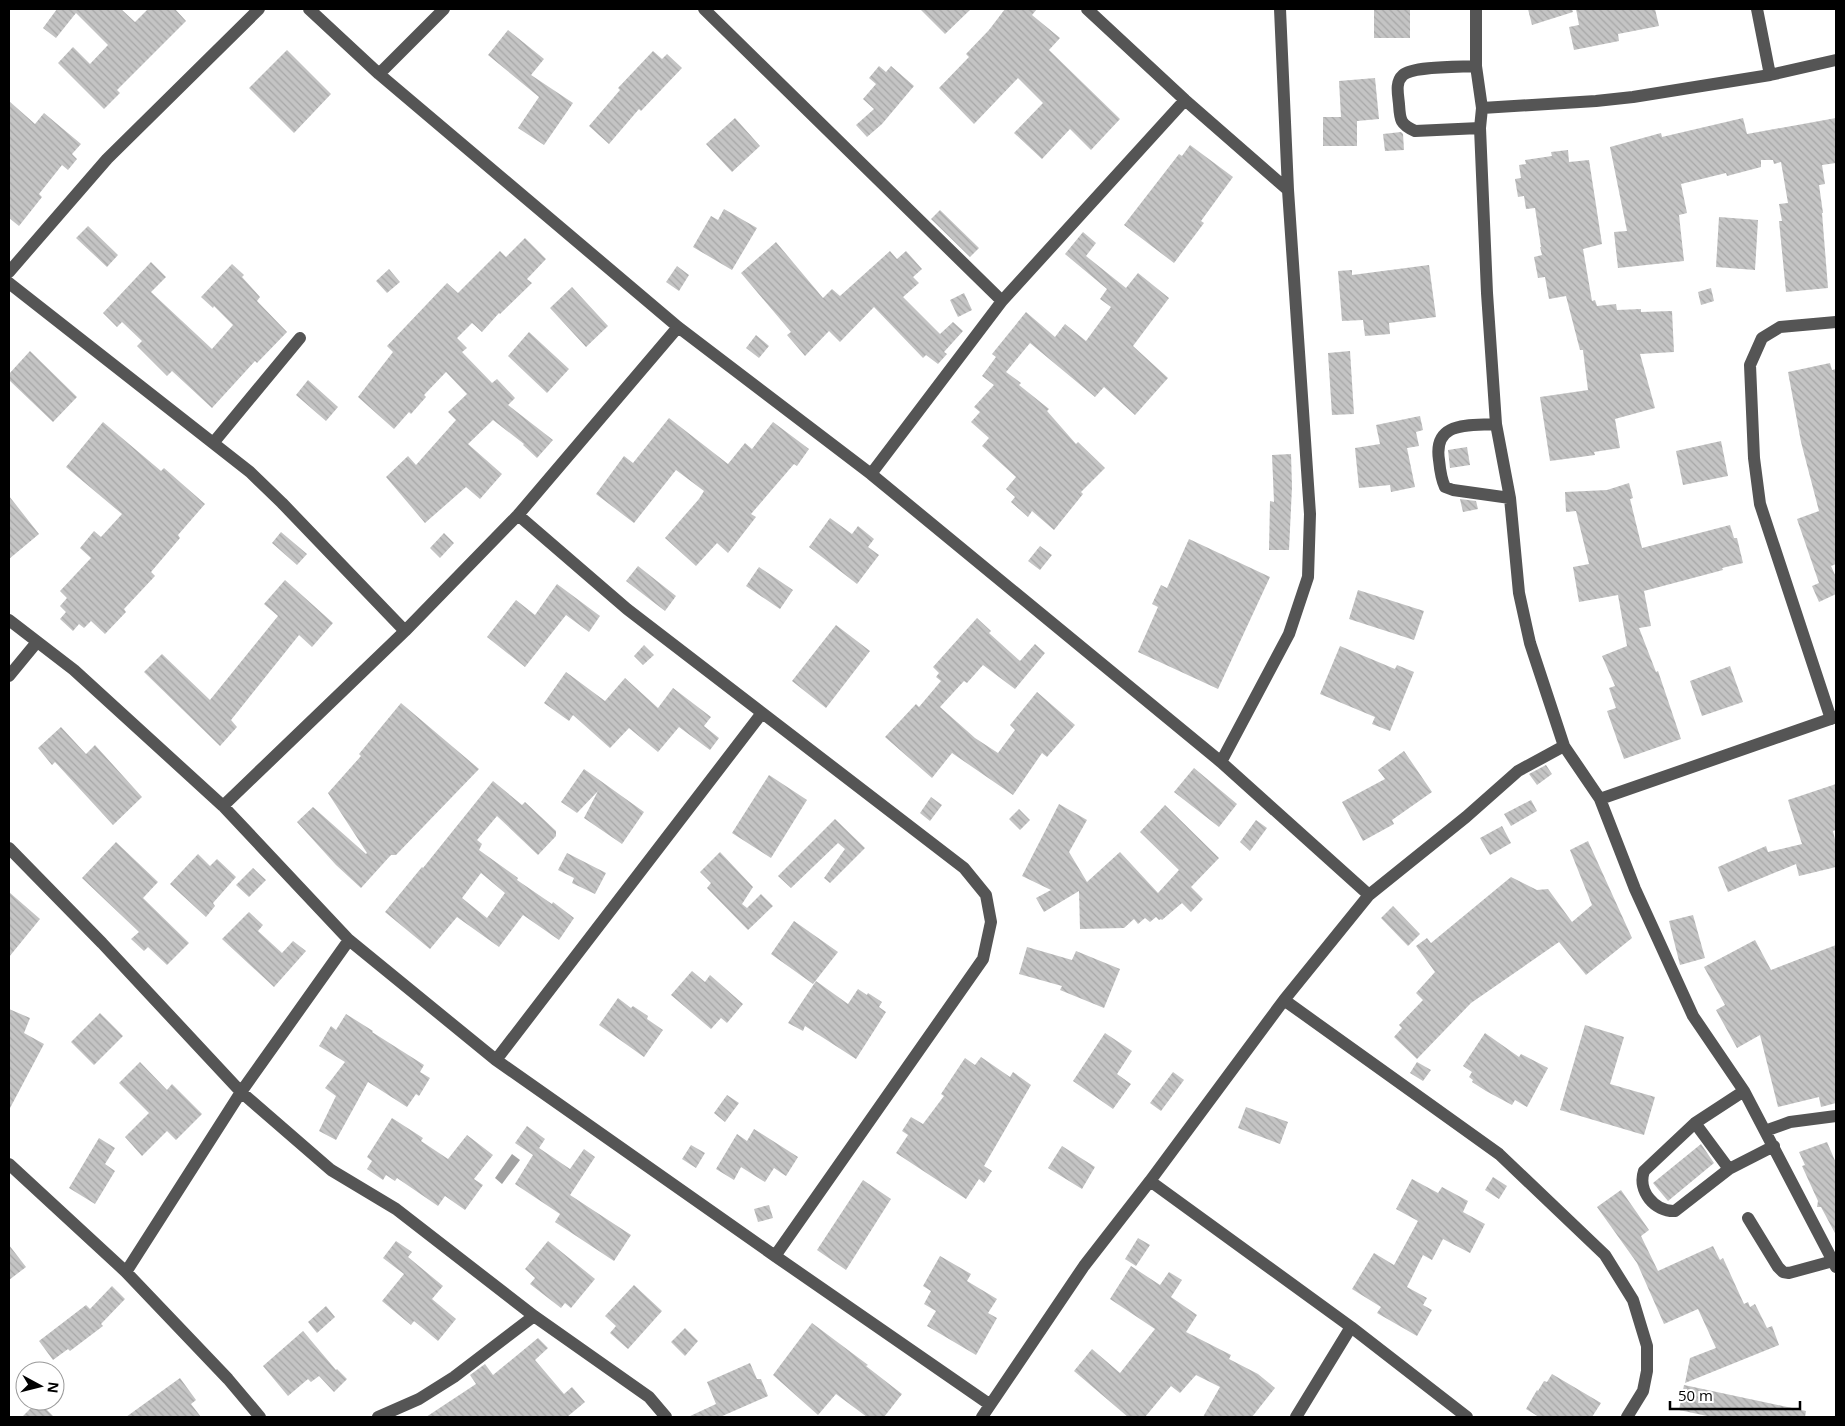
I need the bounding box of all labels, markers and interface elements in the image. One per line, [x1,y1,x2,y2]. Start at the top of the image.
north arrow [15,1361,65,1411]
scale bar [1670,1378,1800,1410]
text: N [43,1381,64,1394]
text: 50 m [1678,1385,1713,1405]

